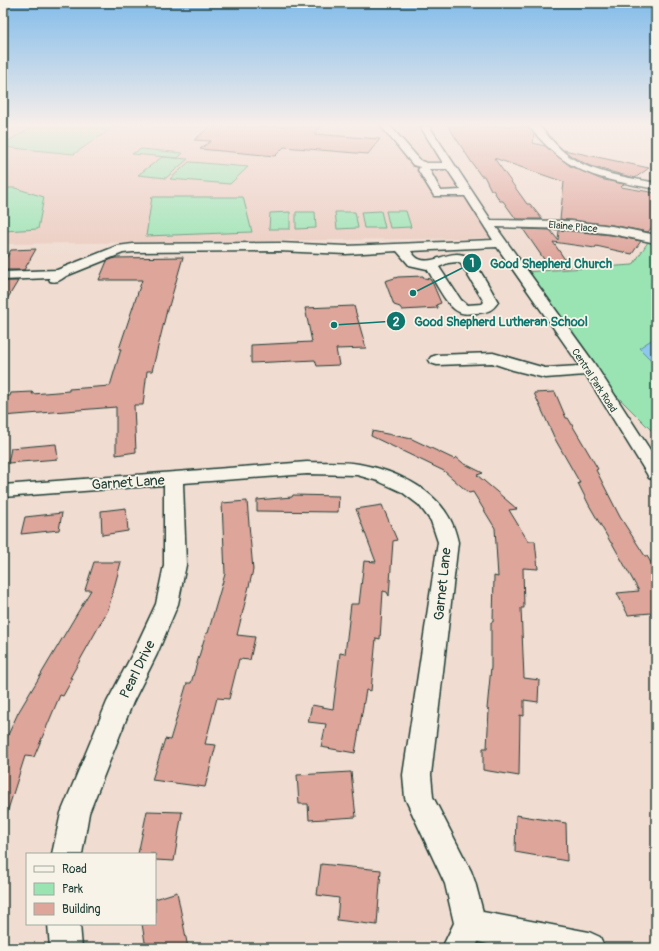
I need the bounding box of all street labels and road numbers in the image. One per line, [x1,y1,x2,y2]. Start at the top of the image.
street label: Elaine Place [548,219,598,235]
street label: Central Park Road [569,346,619,415]
street label: Garnet Lane [91,471,165,494]
street label: Garnet Lane [430,547,455,621]
street label: Pearl Drive [116,637,159,701]

